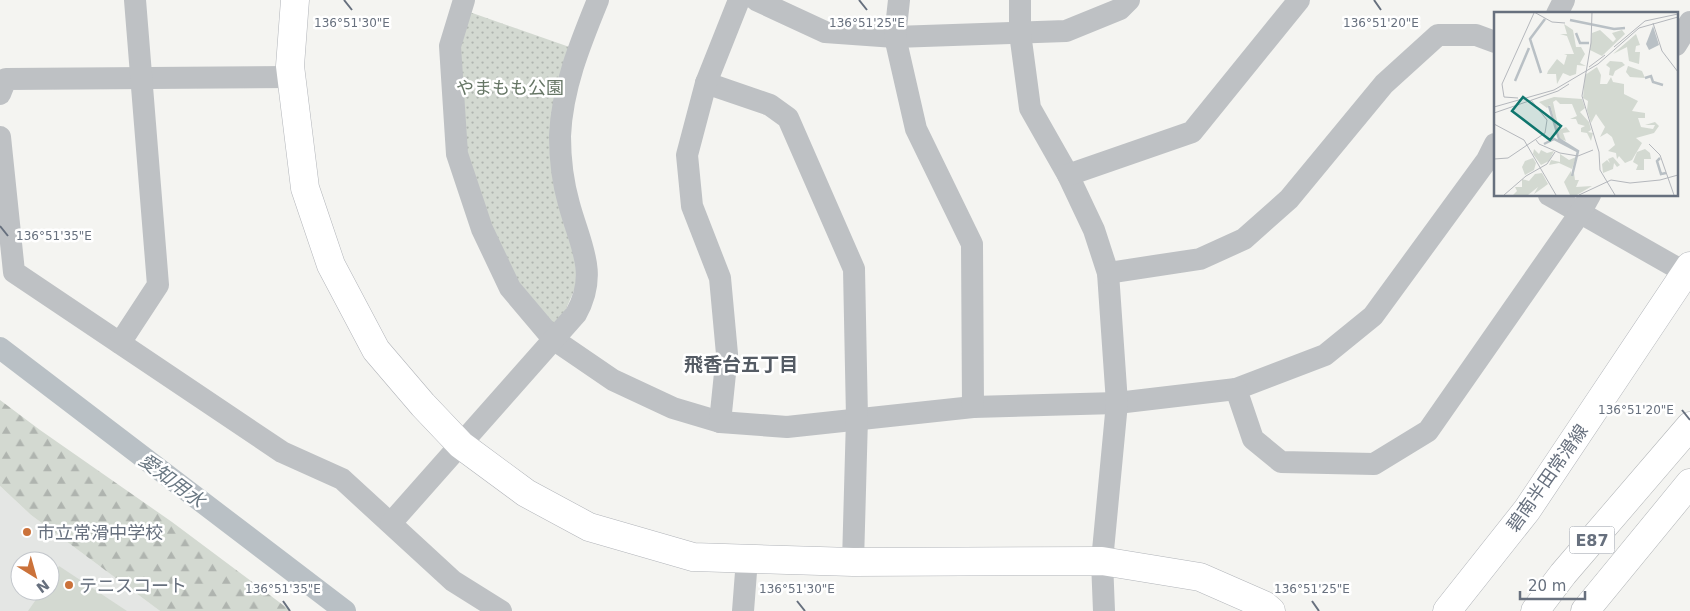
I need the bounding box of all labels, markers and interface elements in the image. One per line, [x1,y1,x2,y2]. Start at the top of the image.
inset map [1494,12,1678,196]
text: 136°51'30"E [314,16,390,30]
text: 136°51'25"E [829,16,905,30]
text: 136°51'20"E [1343,16,1419,30]
park label: やまもも公園 [456,77,564,98]
text: 136°51'35"E [16,229,92,243]
district label: 飛香台五丁目 [684,353,798,375]
text: 136°51'20"E [1598,403,1674,417]
street label: 碧南半田常滑線 [1502,420,1592,536]
water label: 愛知用水 [135,448,211,513]
place label: 市立常滑中学校 [37,522,163,543]
marker: 市立常滑中学校 [21,526,33,538]
road number: E87 [1570,526,1614,554]
north arrow [10,551,60,601]
scale bar [1520,568,1585,600]
place label: テニスコート [79,575,187,596]
text: N [33,576,52,596]
text: 20 m [1528,577,1566,595]
marker: テニスコート [63,579,75,591]
text: 136°51'35"E [245,582,321,596]
text: 136°51'30"E [759,582,835,596]
text: 136°51'25"E [1274,582,1350,596]

